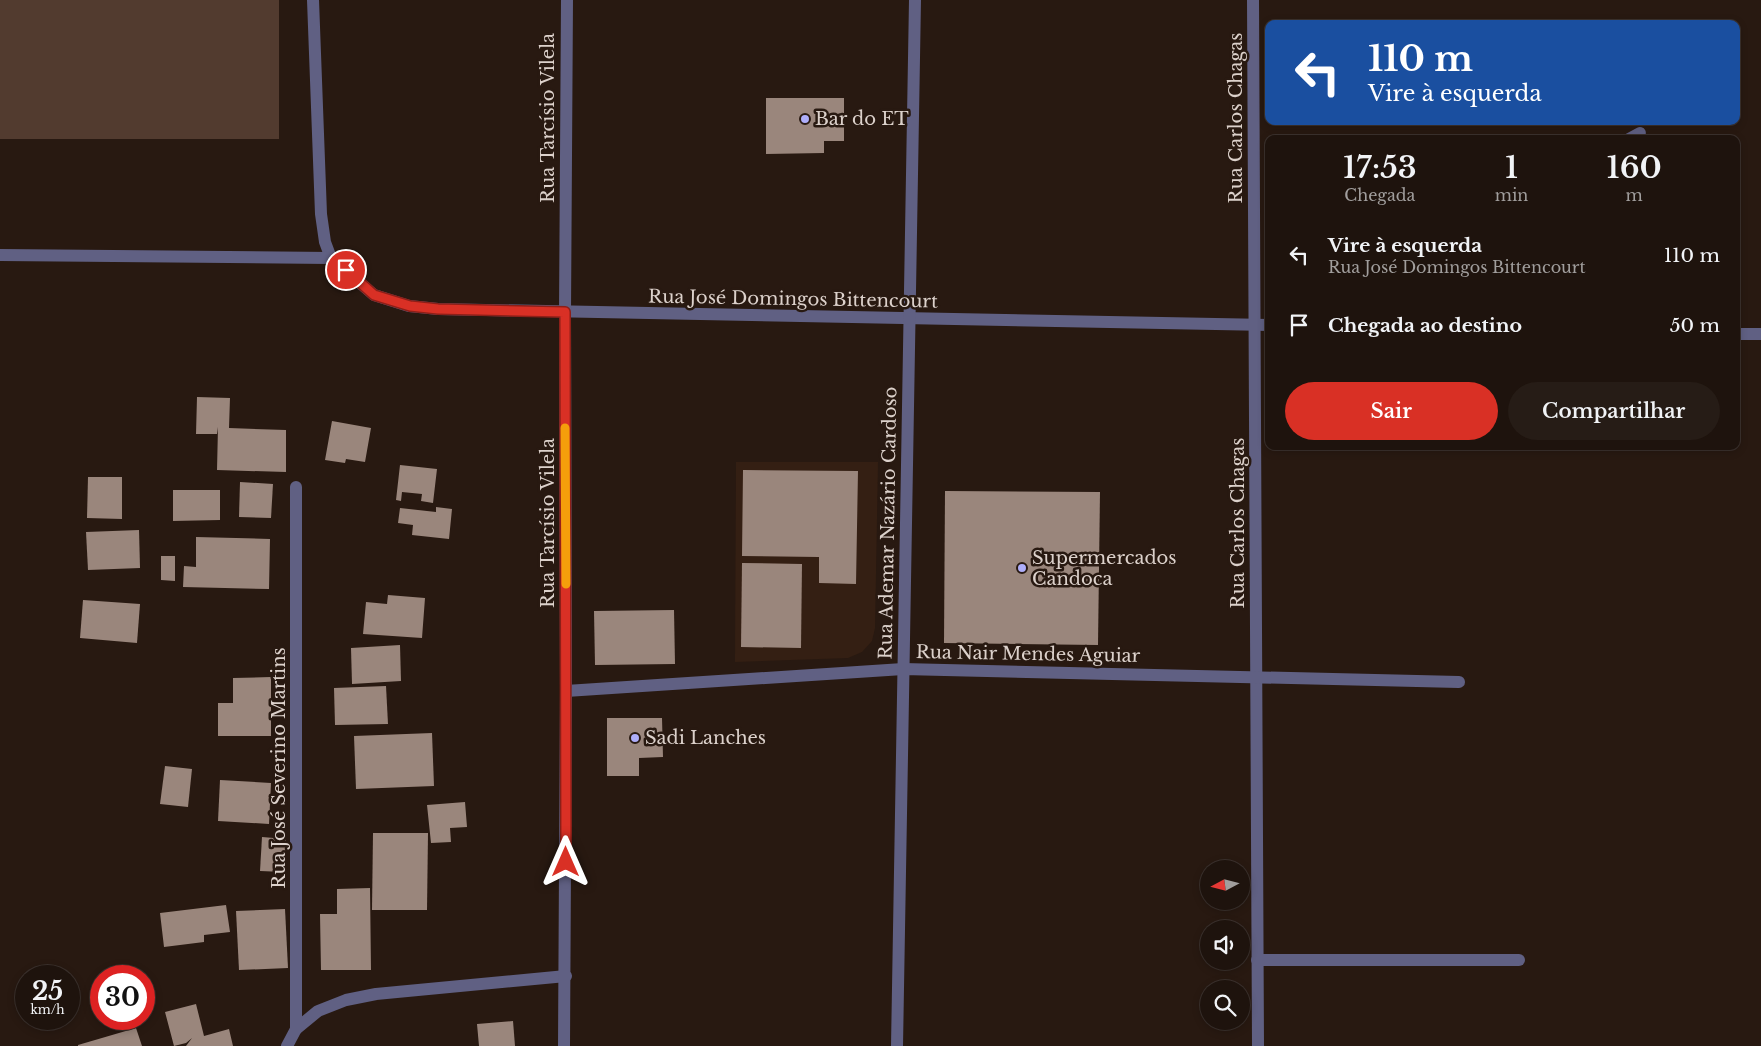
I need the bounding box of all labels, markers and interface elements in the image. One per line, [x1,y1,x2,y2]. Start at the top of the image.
street label: Rua Tarcísio Vilela [537,33,559,203]
street label: Rua Carlos Chagas [1225,33,1247,203]
text: 110 m [1368,37,1473,80]
icon: left [1285,40,1350,105]
text: Vire à esquerda [1368,80,1542,107]
place label: Bar do ET [815,108,909,130]
marker: Bar do ET [799,113,811,125]
text: 17:53 [1343,149,1417,186]
text: 1 [1505,149,1518,186]
text: 160 [1607,149,1662,186]
text: Chegada [1344,185,1415,205]
text: min [1495,185,1528,205]
text: m [1626,185,1643,205]
text: Vire à esquerda [1328,234,1482,257]
icon: left [1285,241,1313,269]
text: 110 m [1664,244,1720,267]
pin [325,249,367,291]
icon: arrive [332,256,360,284]
text: Rua José Domingos Bittencourt [1328,257,1586,277]
street label: Rua José Domingos Bittencourt [648,285,938,313]
icon: arrive [1285,311,1313,339]
text: Chegada ao destino [1328,314,1522,337]
text: 50 m [1670,314,1720,337]
button: Sair [1285,382,1498,440]
button: Compartilhar [1508,382,1720,440]
street label: Rua Ademar Nazário Cardoso [875,386,901,660]
street label: Rua Tarcísio Vilela [537,438,559,608]
street label: Rua Carlos Chagas [1227,438,1249,608]
place label: Supermercados Candoca [1032,547,1177,590]
marker: Supermercados Candoca [1016,562,1028,574]
street label: Rua Nair Mendes Aguiar [916,641,1141,667]
street label: Rua José Severino Martins [268,647,290,889]
place label: Sadi Lanches [645,727,766,749]
marker: Sadi Lanches [629,732,641,744]
position arrow [539,835,591,887]
north arrow [1200,860,1250,910]
map controls [1200,860,1250,1030]
button: sound [1200,920,1250,970]
speed limit sign: 30 [90,965,155,1030]
text: 25 [32,976,63,1007]
button: search [1200,980,1250,1030]
text: km/h [30,1002,65,1017]

